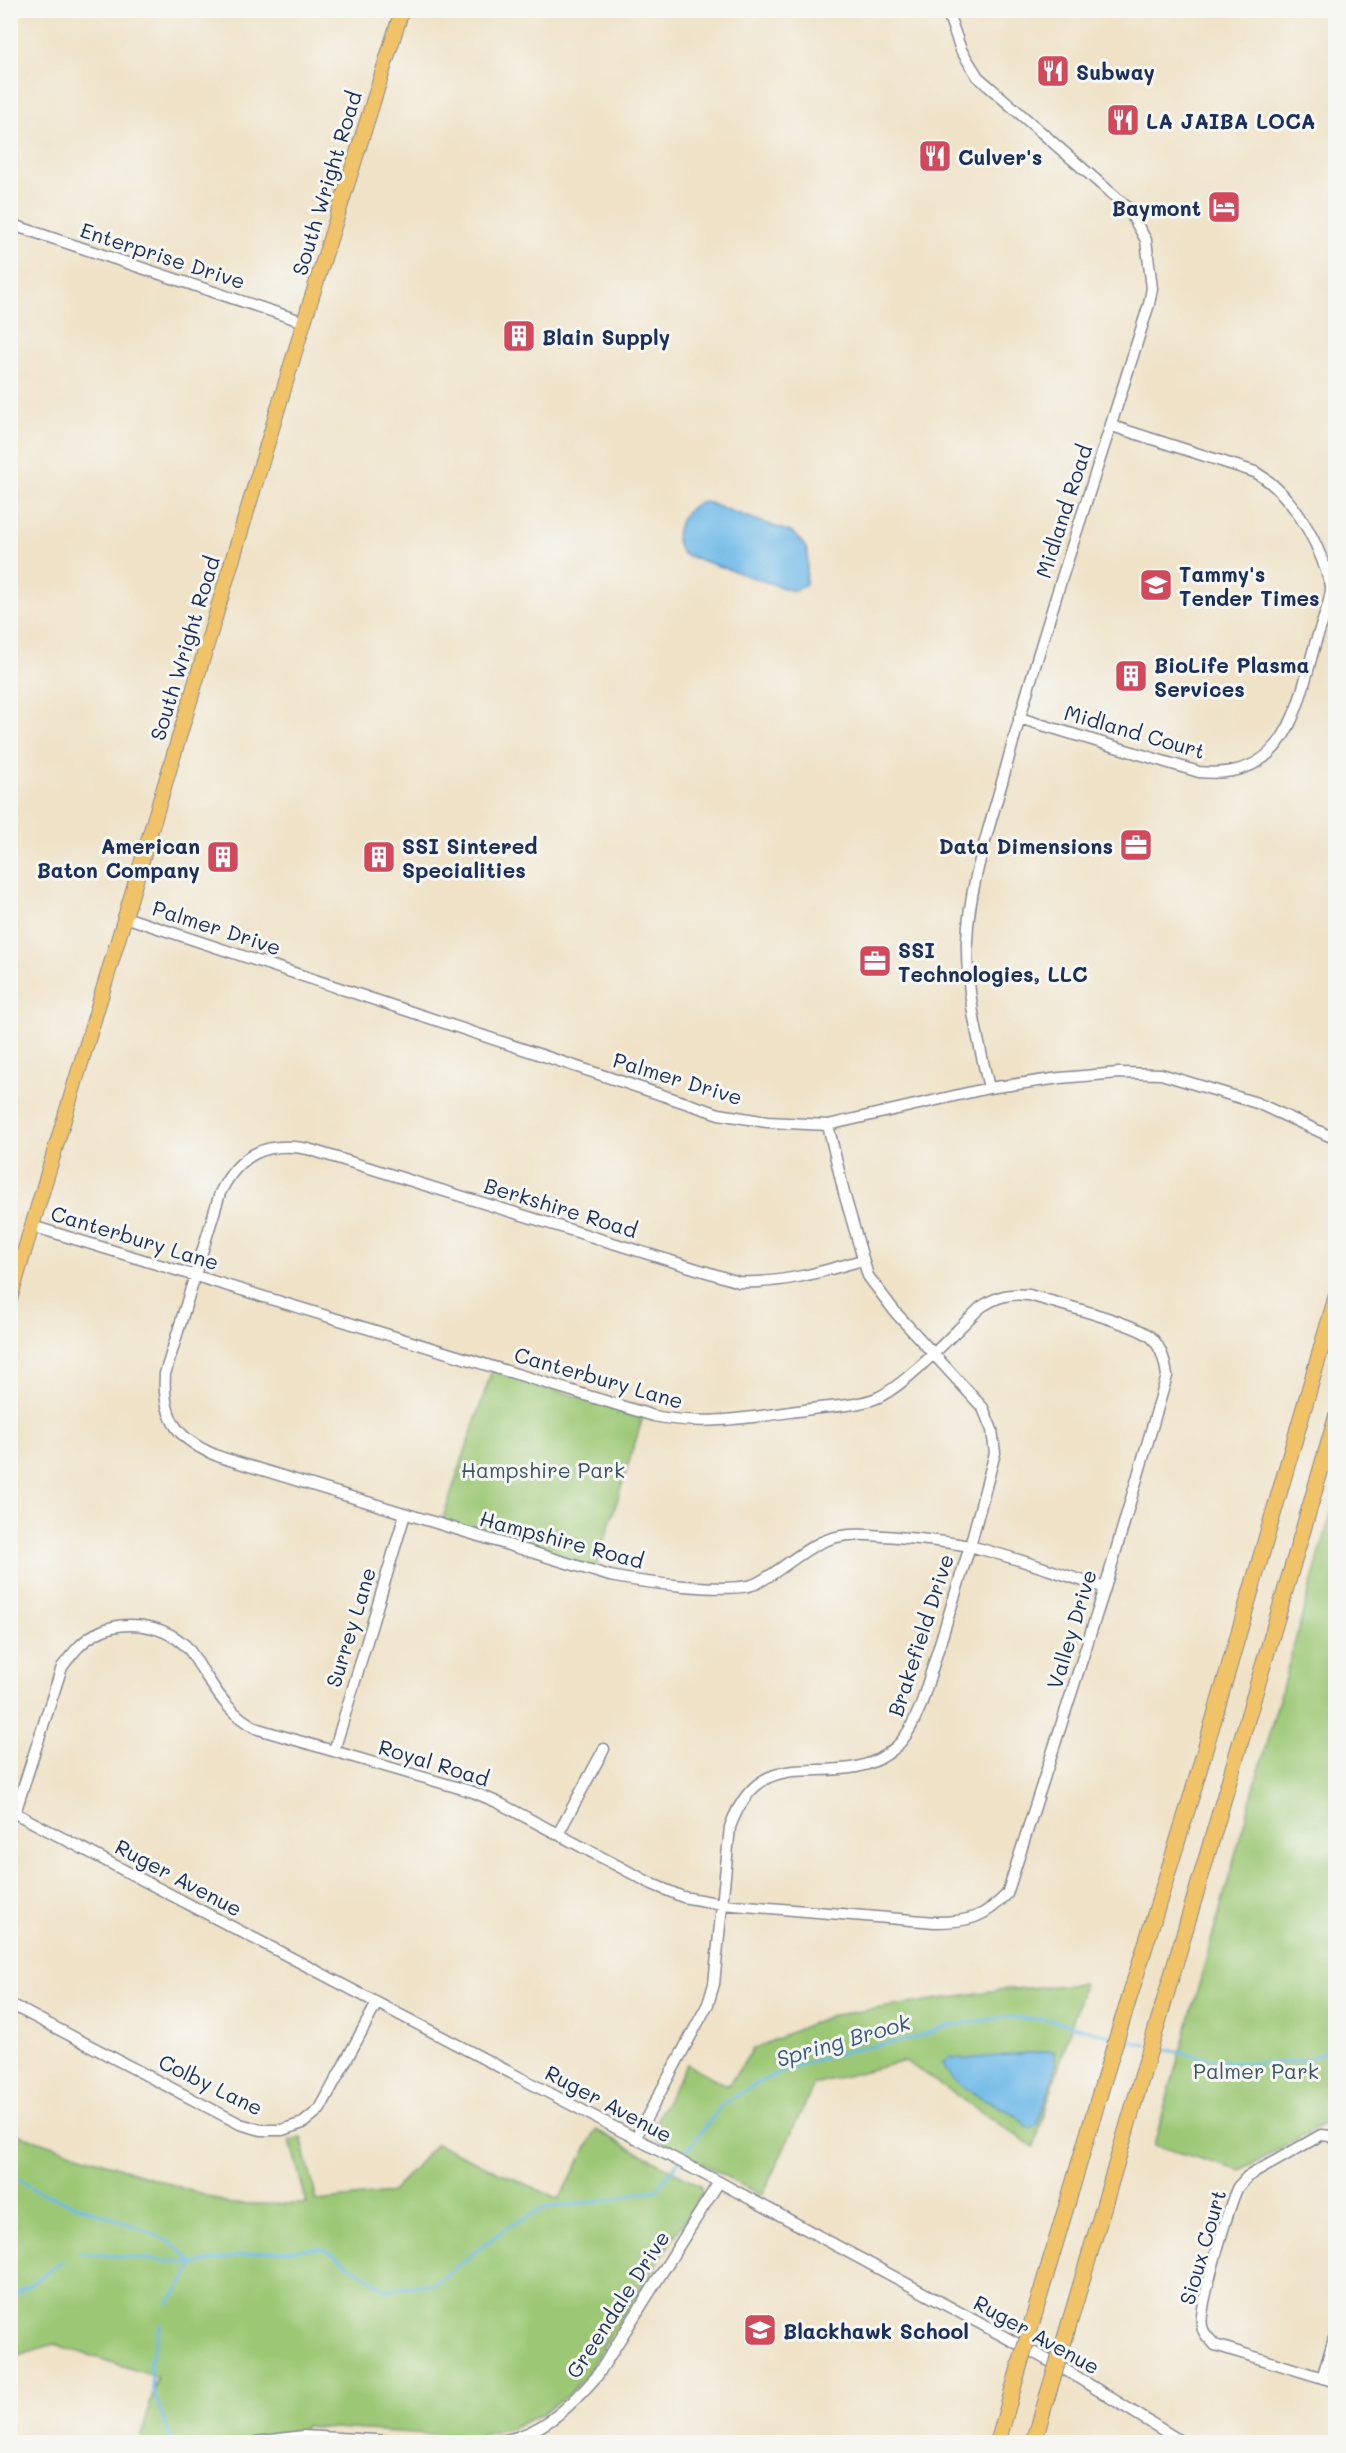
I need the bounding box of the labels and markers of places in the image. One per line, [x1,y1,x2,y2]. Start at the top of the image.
restaurant icon: Subway [1035,53,1071,89]
place label: Subway [1076,58,1155,86]
restaurant icon: LA JAIBA LOCA [1105,102,1141,138]
place label: LA JAIBA LOCA [1146,107,1315,134]
restaurant icon: Culver's [917,138,953,174]
place label: Culver's [958,143,1042,170]
hotel icon: Baymont [1206,189,1242,225]
place label: Baymont [1112,194,1201,222]
building icon: Blain Supply [501,318,537,354]
place label: Blain Supply [542,323,670,351]
place label: Tammy's Tender Times [1179,560,1320,611]
school or university icon: Tammy's Tender Times [1138,567,1174,603]
place label: BioLife Plasma Services [1154,651,1310,702]
building icon: BioLife Plasma Services [1113,658,1149,694]
office icon: Data Dimensions [1118,827,1154,863]
place label: American Baton Company [37,832,200,884]
place label: SSI Sintered Specialities [402,832,537,883]
place label: Data Dimensions [939,832,1113,859]
building icon: American Baton Company [205,839,241,875]
building icon: SSI Sintered Specialities [361,839,397,875]
place label: SSI Technologies, LLC [898,936,1088,987]
office icon: SSI Technologies, LLC [857,943,893,979]
school or university icon: Blackhawk School [742,2312,778,2348]
place label: Blackhawk School [783,2317,969,2344]

